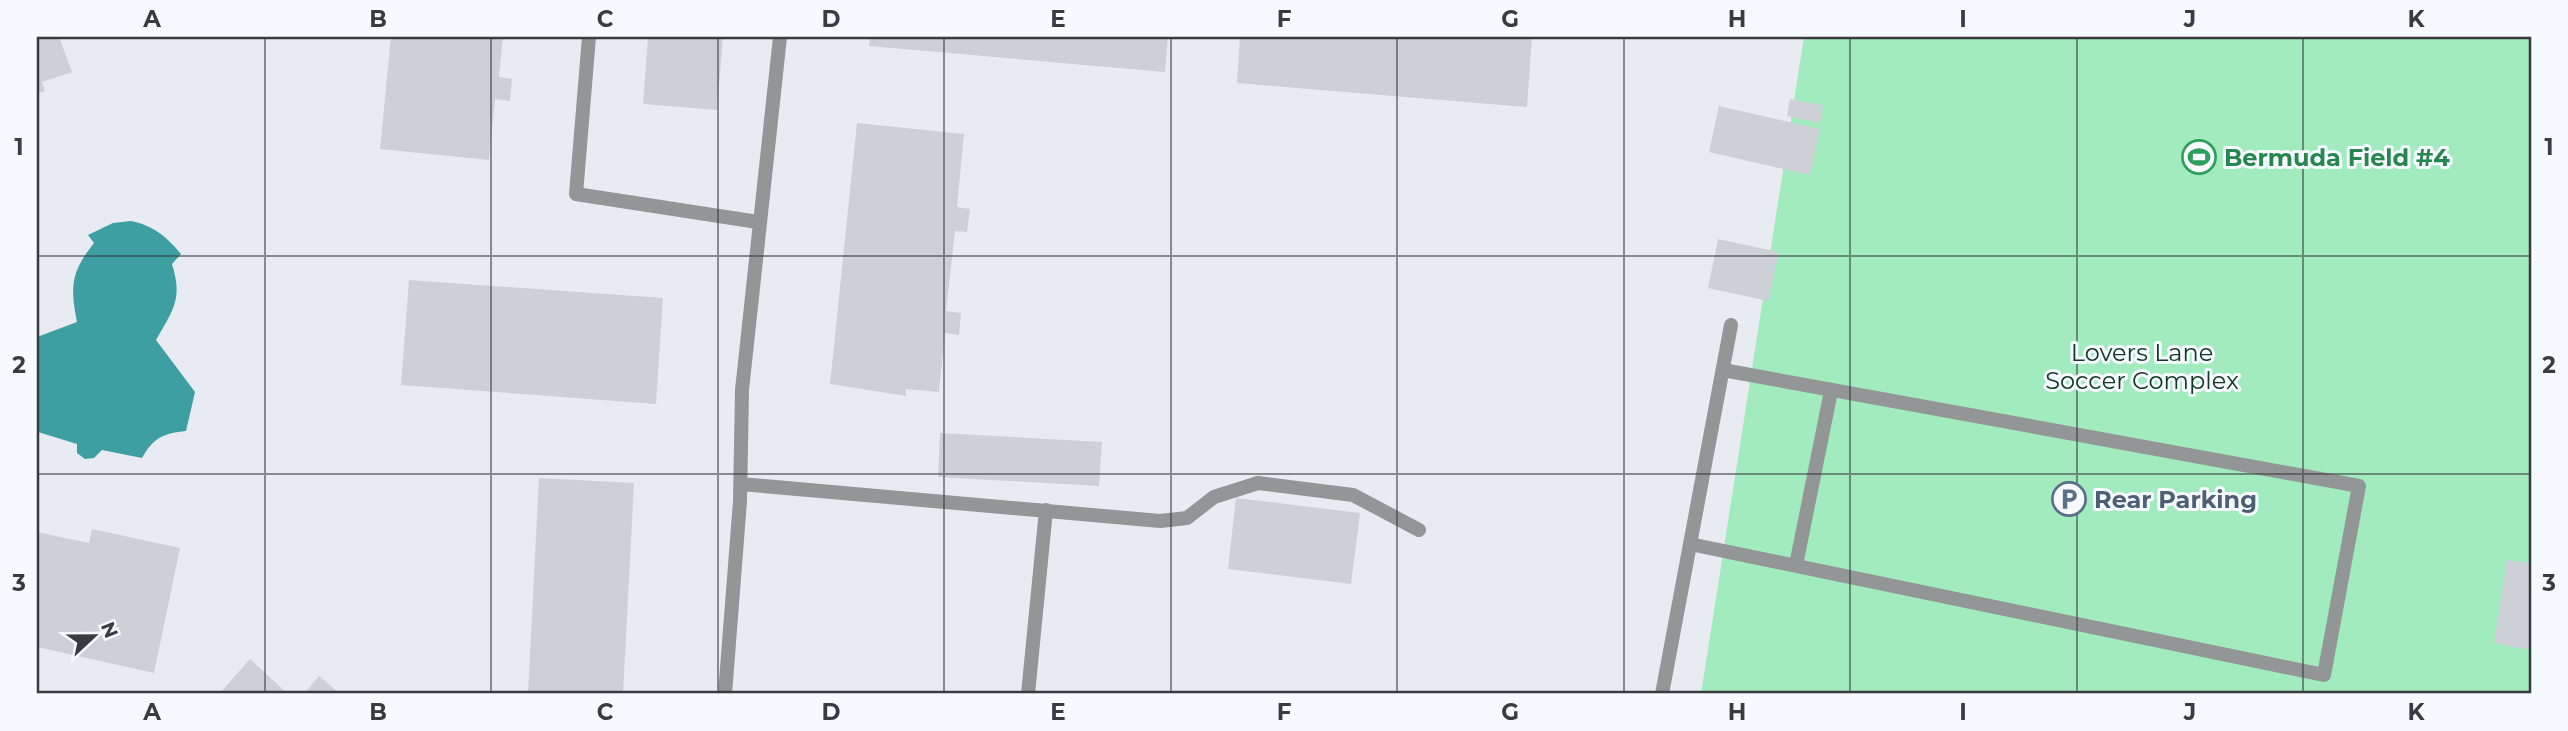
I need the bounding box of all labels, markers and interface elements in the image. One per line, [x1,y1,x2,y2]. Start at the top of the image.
text: A [142,5,161,33]
text: B [369,5,387,33]
text: C [597,5,614,33]
text: D [822,5,841,33]
text: E [1050,5,1066,33]
text: F [1277,5,1292,33]
text: G [1501,5,1519,33]
text: H [1728,5,1746,33]
text: I [1959,5,1967,33]
text: J [2183,5,2196,33]
text: K [2407,5,2425,33]
text: 1 [14,133,24,161]
text: 1 [2544,133,2554,161]
sports icon: Bermuda Field #4 [2180,138,2218,176]
place label: Bermuda Field #4 [2224,143,2450,172]
park label: Lovers Lane Soccer Complex [2045,338,2239,395]
text: 2 [12,351,26,379]
text: 2 [2542,351,2556,379]
parking icon: Rear Parking [2050,480,2088,518]
place label: Rear Parking [2094,485,2257,514]
text: 3 [11,569,26,597]
text: 3 [2541,569,2556,597]
north arrow [60,602,130,672]
text: N [96,618,123,641]
text: A [142,698,161,726]
text: B [369,698,387,726]
text: C [597,698,614,726]
text: D [822,698,841,726]
text: E [1050,698,1066,726]
text: F [1277,698,1292,726]
text: G [1501,698,1519,726]
text: H [1728,698,1746,726]
text: I [1959,698,1967,726]
text: J [2183,698,2196,726]
text: K [2407,698,2425,726]

